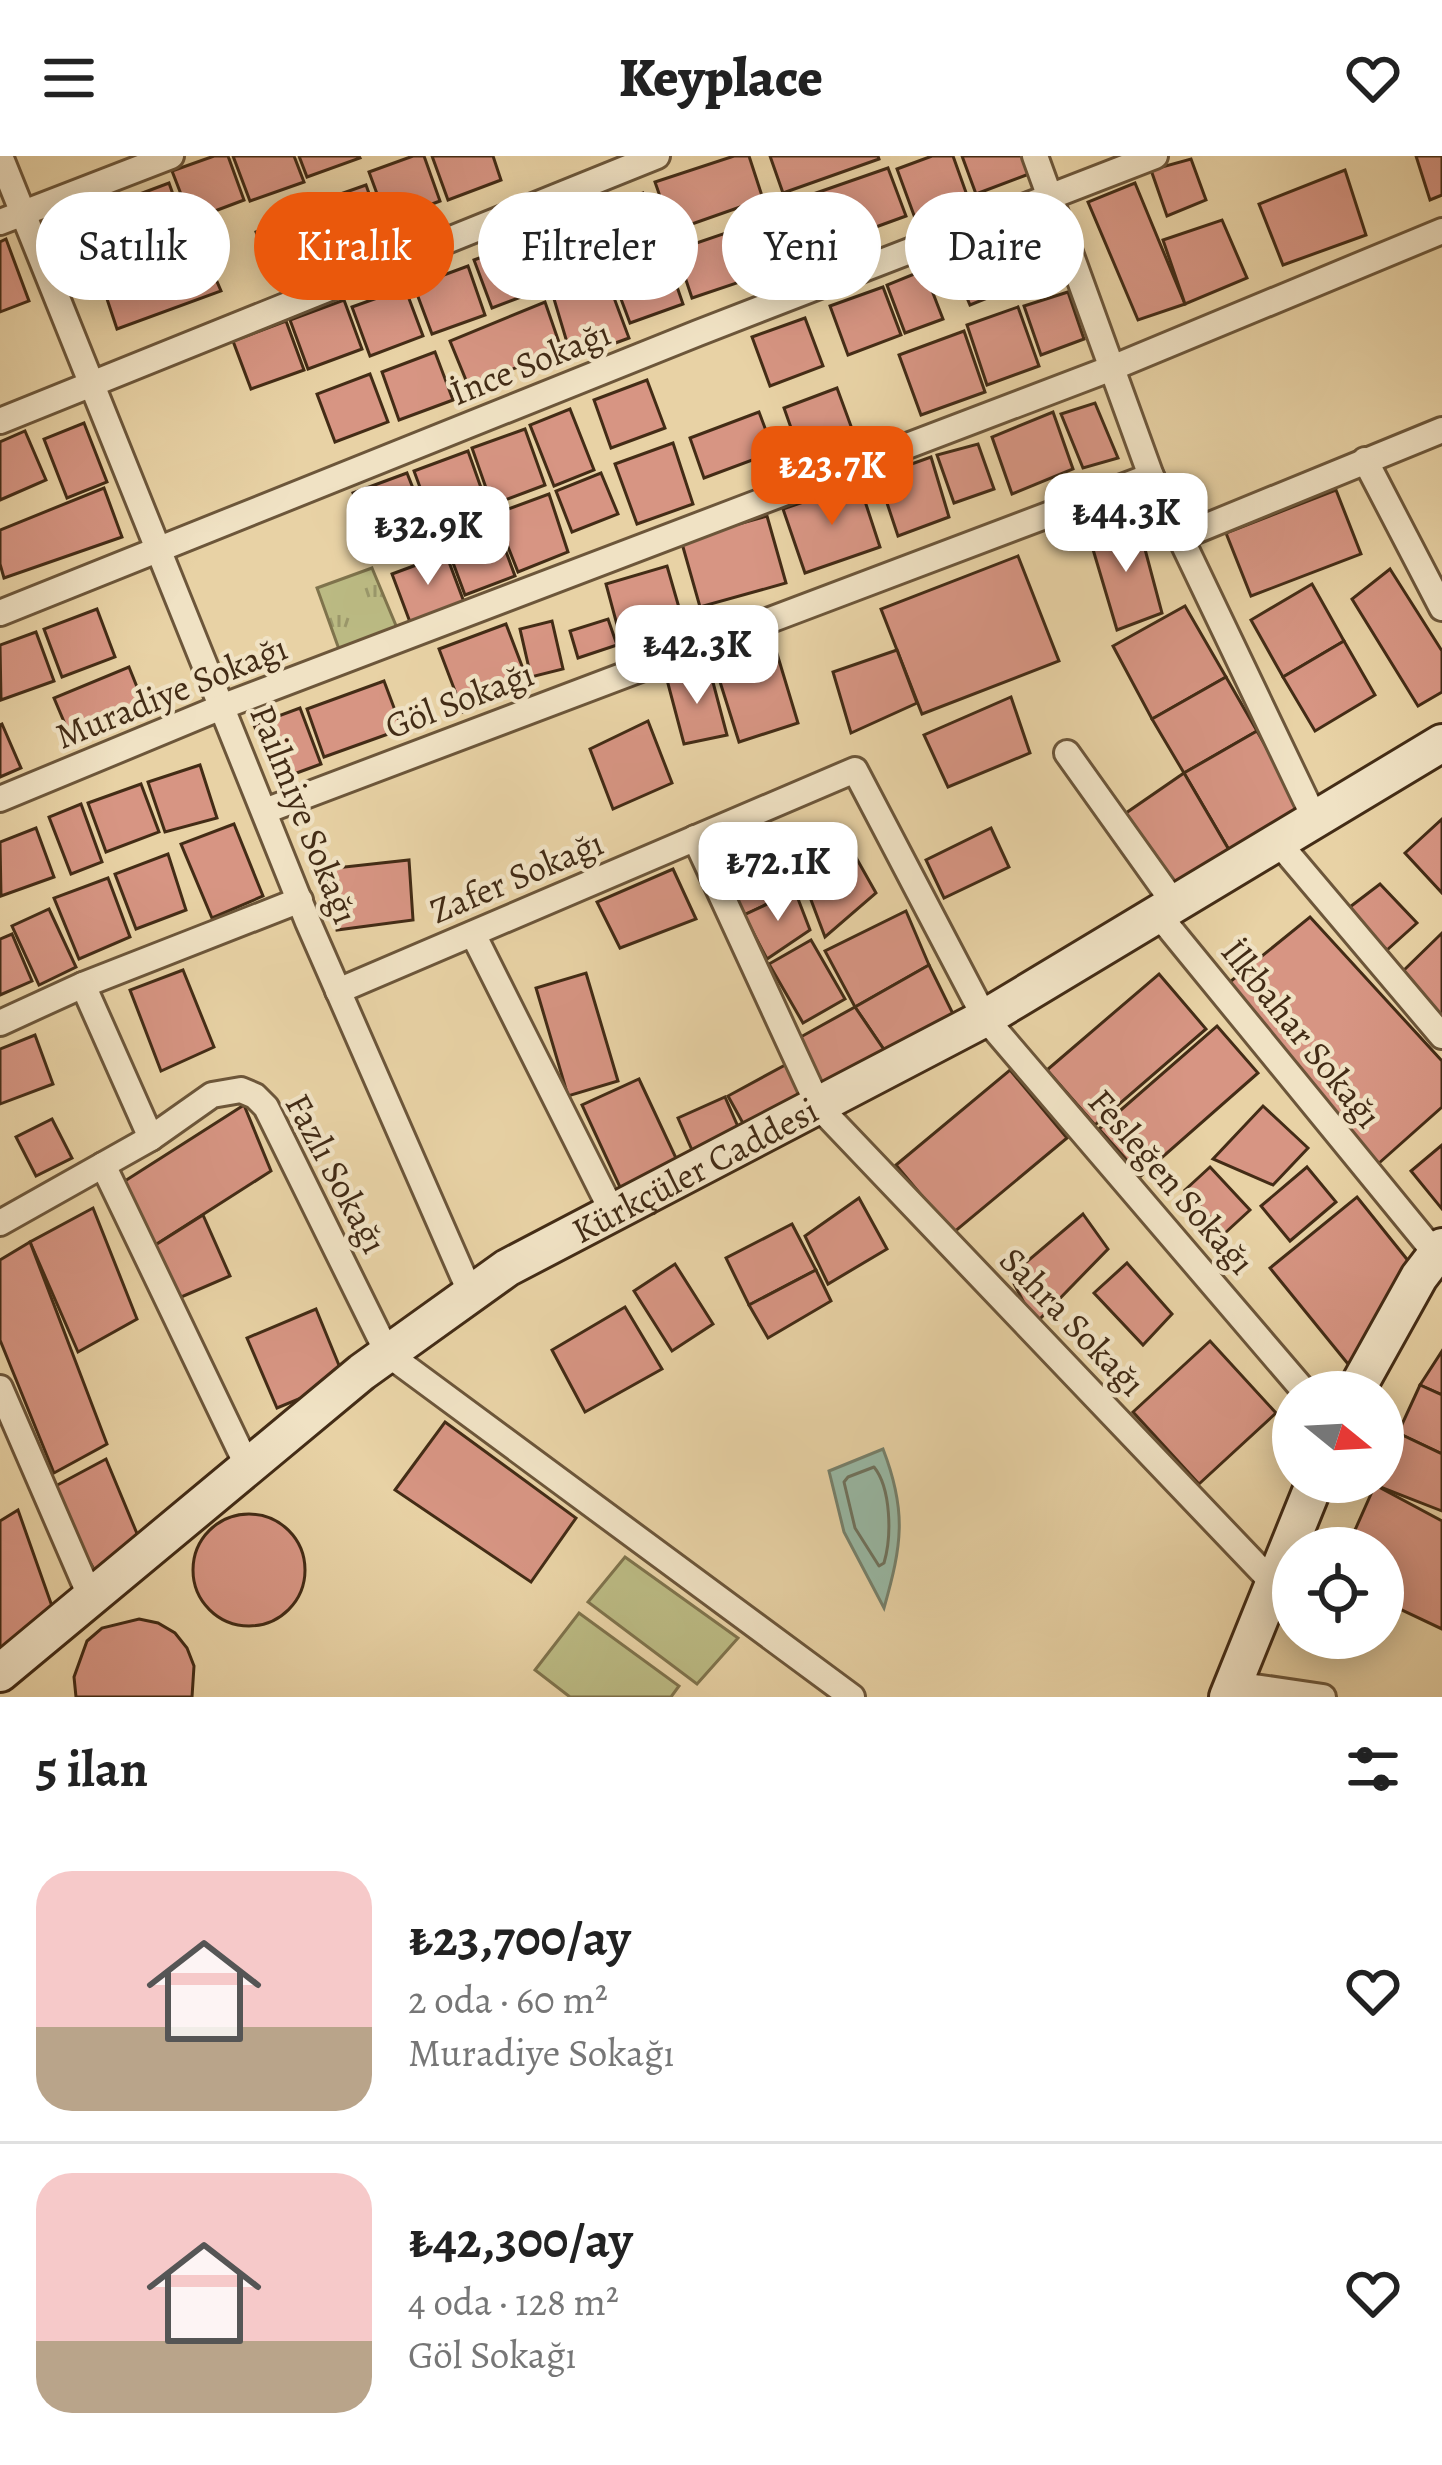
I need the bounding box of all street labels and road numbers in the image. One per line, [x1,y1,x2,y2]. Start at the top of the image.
street label: İnce Sokağı [443,308,618,417]
street label: Muradiye Sokağı [48,623,294,760]
street label: Göl Sokağı [378,649,541,750]
street label: Pailmiye Sokağı [238,697,371,931]
street label: Zafer Sokağı [422,818,610,935]
street label: İlkbahar Sokağı [1210,928,1393,1138]
street label: Fesleğen Sokağı [1077,1078,1266,1285]
street label: Fazlı Sokağı [274,1085,399,1262]
street label: Kürkçüler Caddesi [563,1086,827,1255]
street label: Sahra Sokağı [989,1236,1156,1407]

